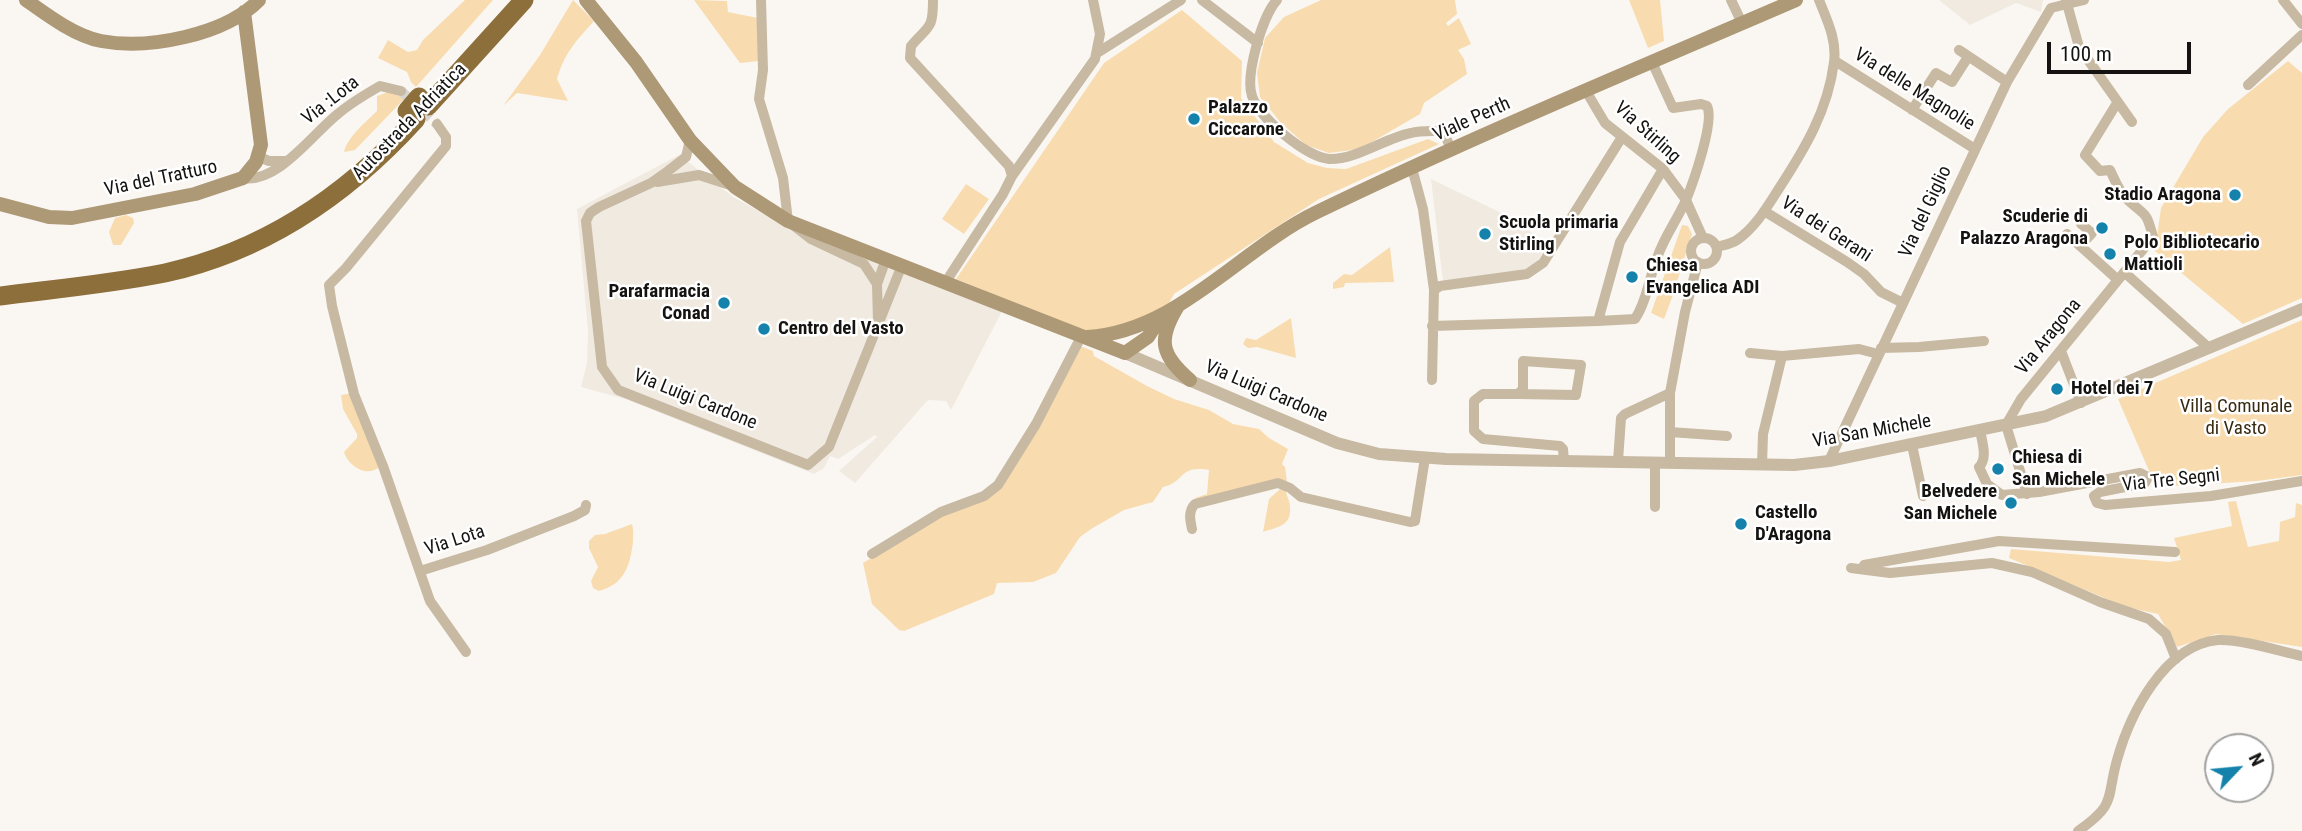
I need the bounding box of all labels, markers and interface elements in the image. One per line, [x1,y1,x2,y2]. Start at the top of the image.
scale bar [2050,28,2194,72]
text: 100 m [2060,42,2112,66]
street label: Via delle Magnolie [1849,44,1979,136]
street label: Autostrada Adriatica [348,59,472,185]
street label: Via :Lota [298,72,364,130]
street label: Viale Perth [1430,93,1514,147]
place label: Palazzo Ciccarone [1208,97,1284,141]
street label: Via Stirling [1609,97,1685,169]
marker: Palazzo Ciccarone [1186,111,1202,127]
street label: Via del Tratturo [102,156,220,202]
street label: Via del Giglio [1895,162,1957,262]
place label: Stadio Aragona [2104,184,2221,206]
marker: Stadio Aragona [2227,187,2243,203]
street label: Via dei Gerani [1776,192,1876,268]
place label: Scuderie di Palazzo Aragona [1960,206,2088,250]
place label: Scuola primaria Stirling [1499,212,1618,256]
marker: Scuderie di Palazzo Aragona [2094,220,2110,236]
marker: Scuola primaria Stirling [1477,226,1493,242]
place label: Polo Bibliotecario Mattioli [2124,232,2260,276]
marker: Polo Bibliotecario Mattioli [2102,246,2118,262]
place label: Chiesa Evangelica ADI [1646,255,1759,299]
marker: Chiesa Evangelica ADI [1624,269,1640,285]
place label: Parafarmacia Conad [608,281,710,325]
street label: Via Aragona [2011,294,2087,380]
marker: Parafarmacia Conad [716,295,732,311]
place label: Centro del Vasto [778,318,904,340]
marker: Centro del Vasto [756,321,772,337]
street label: Via Luigi Cardone [1201,356,1331,428]
street label: Via Luigi Cardone [630,365,760,435]
place label: Hotel dei 7 [2071,378,2153,400]
marker: Hotel dei 7 [2049,381,2065,397]
park label: Villa Comunale di Vasto [2180,396,2292,440]
street label: Via San Michele [1811,410,1933,454]
place label: Chiesa di San Michele [2012,447,2105,491]
marker: Chiesa di San Michele [1990,461,2006,477]
street label: Via Tre Segni [2121,465,2221,497]
place label: Belvedere San Michele [1904,481,1997,525]
marker: Belvedere San Michele [2003,495,2019,511]
place label: Castello D'Aragona [1755,502,1831,546]
marker: Castello D'Aragona [1733,516,1749,532]
street label: Via Lota [422,521,488,561]
north arrow [2204,733,2274,803]
text: N [2244,749,2269,770]

